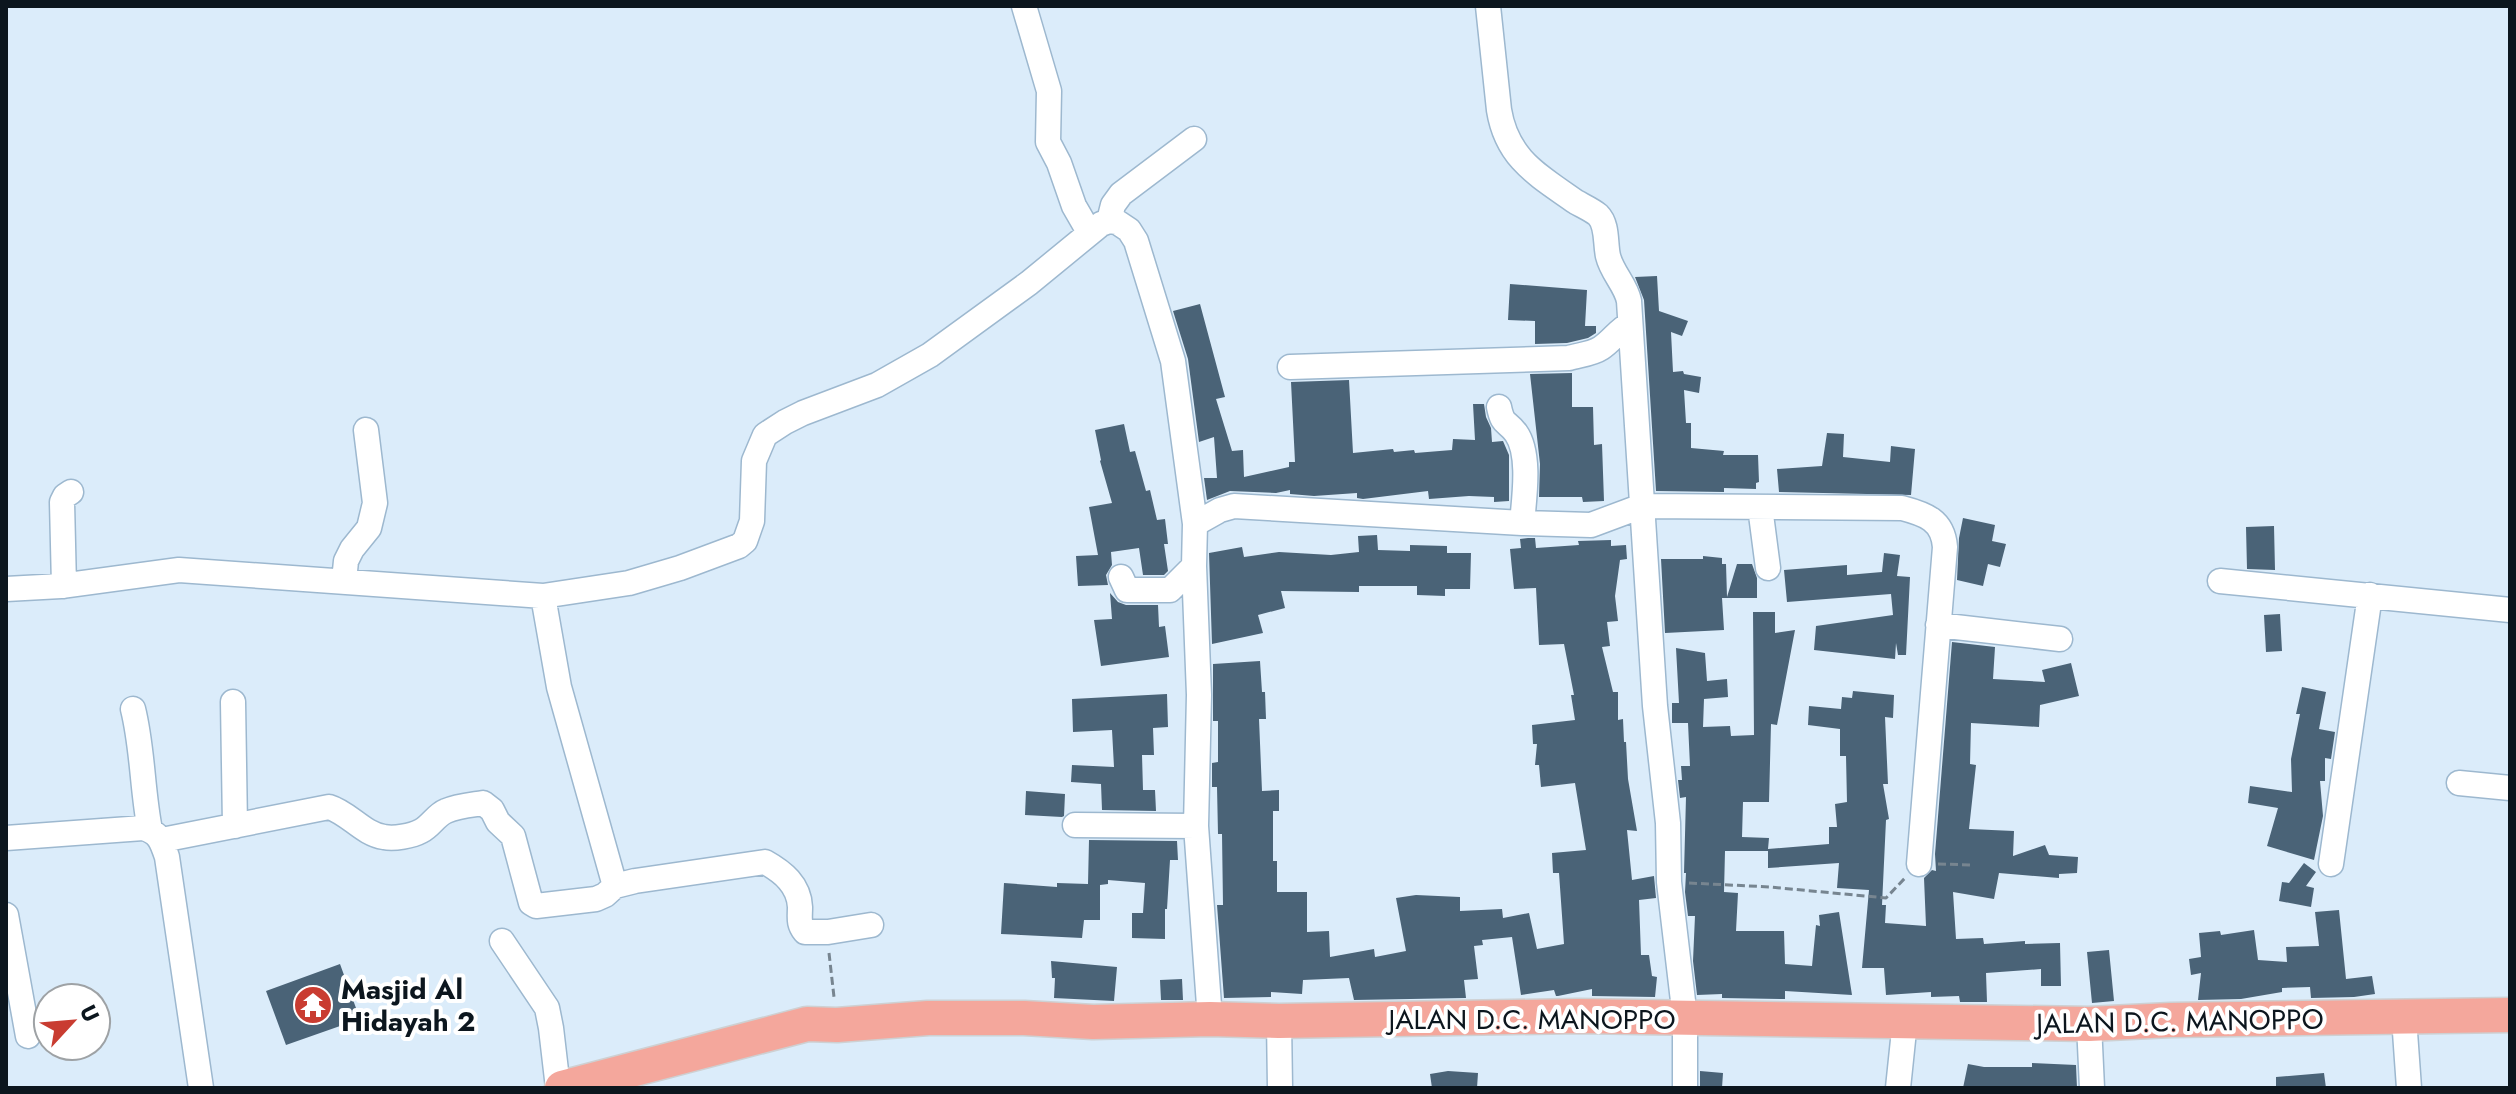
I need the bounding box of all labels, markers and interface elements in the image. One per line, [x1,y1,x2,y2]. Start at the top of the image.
place label: Masjid Al Hidayah 2 [341,969,475,1042]
north arrow [32,982,112,1062]
temple icon: Masjid Al Hidayah 2 [292,984,334,1026]
street label: JALAN D.C. MANOPPO [2032,998,2324,1045]
text: U [72,999,108,1027]
street label: JALAN D.C. MANOPPO [1384,999,1676,1040]

